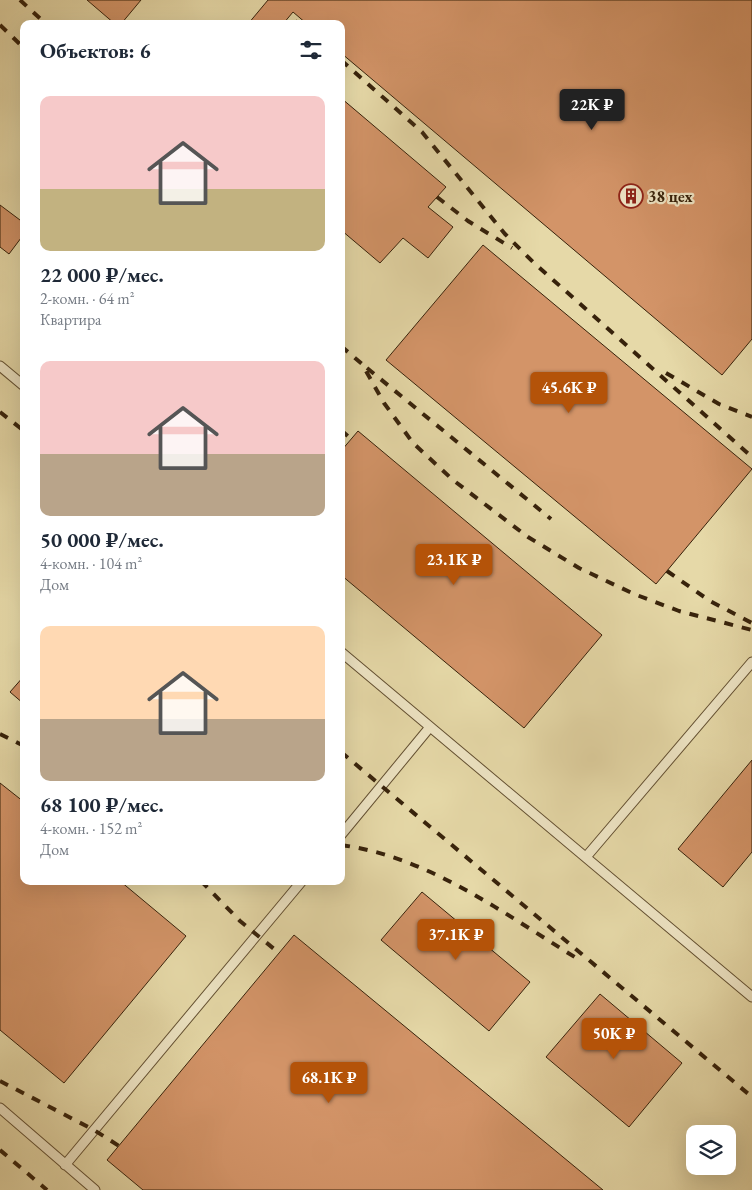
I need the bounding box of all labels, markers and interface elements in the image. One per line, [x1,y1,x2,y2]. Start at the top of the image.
icon: filters [297,36,325,64]
text: Объектов: 6 [40,37,151,64]
pin: 22K ₽ [557,88,627,131]
text: 22K ₽ [571,94,613,115]
icon: home [138,128,228,218]
building icon: 38 цех [618,183,644,209]
place label: 38 цех [648,186,693,207]
text: 22 000 ₽/мес. [40,261,164,288]
text: 2-комн. · 64 m² [40,288,135,309]
text: Квартира [40,309,101,330]
pin: 45.6K ₽ [523,372,615,414]
text: 45.6K ₽ [541,377,597,398]
icon: home [138,393,228,483]
text: 50 000 ₽/мес. [40,526,164,553]
pin: 23.1K ₽ [408,544,500,586]
text: 23.1K ₽ [426,549,482,570]
text: 4-комн. · 104 m² [40,553,142,574]
text: Дом [40,574,69,595]
icon: home [138,658,228,748]
text: 68 100 ₽/мес. [40,791,164,818]
text: 4-комн. · 152 m² [40,818,142,839]
text: Дом [40,839,69,860]
pin: 37.1K ₽ [410,918,502,961]
text: 37.1K ₽ [428,924,484,945]
pin: 50K ₽ [579,1018,649,1060]
text: 50K ₽ [593,1023,635,1044]
pin: 68.1K ₽ [283,1062,375,1104]
text: 68.1K ₽ [301,1067,357,1088]
map controls [686,1125,736,1175]
button: layers [686,1125,736,1175]

